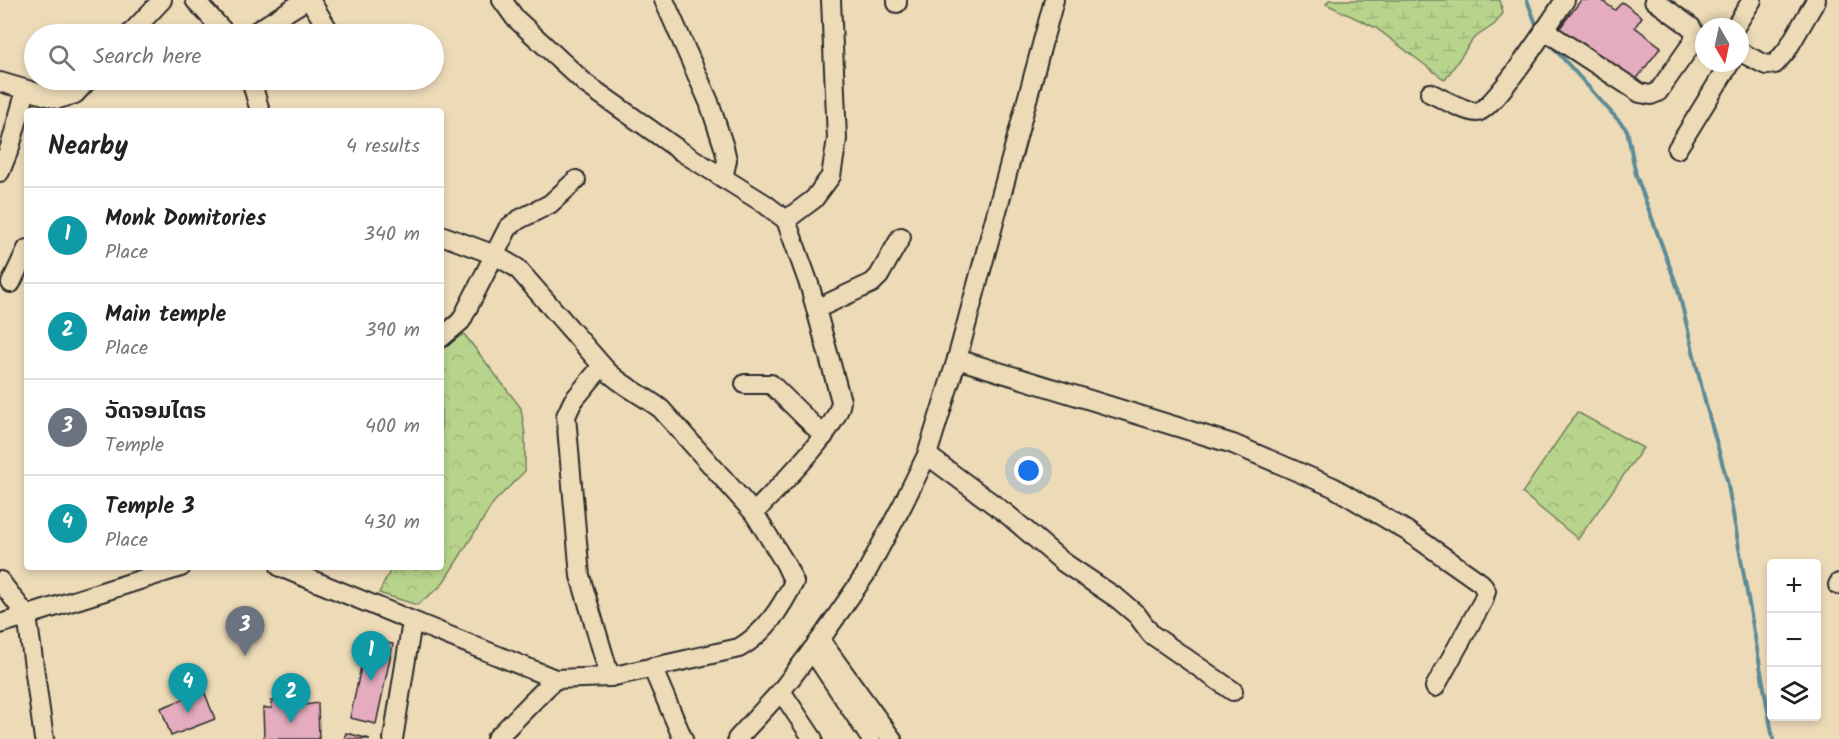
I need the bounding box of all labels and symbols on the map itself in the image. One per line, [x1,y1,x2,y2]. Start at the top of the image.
north arrow [1695,18,1749,72]
your location [1014,456,1043,485]
pin: 3 [226,606,264,656]
pin: 1 [352,632,391,681]
pin: 4 [168,664,207,713]
pin: 2 [272,674,310,723]

